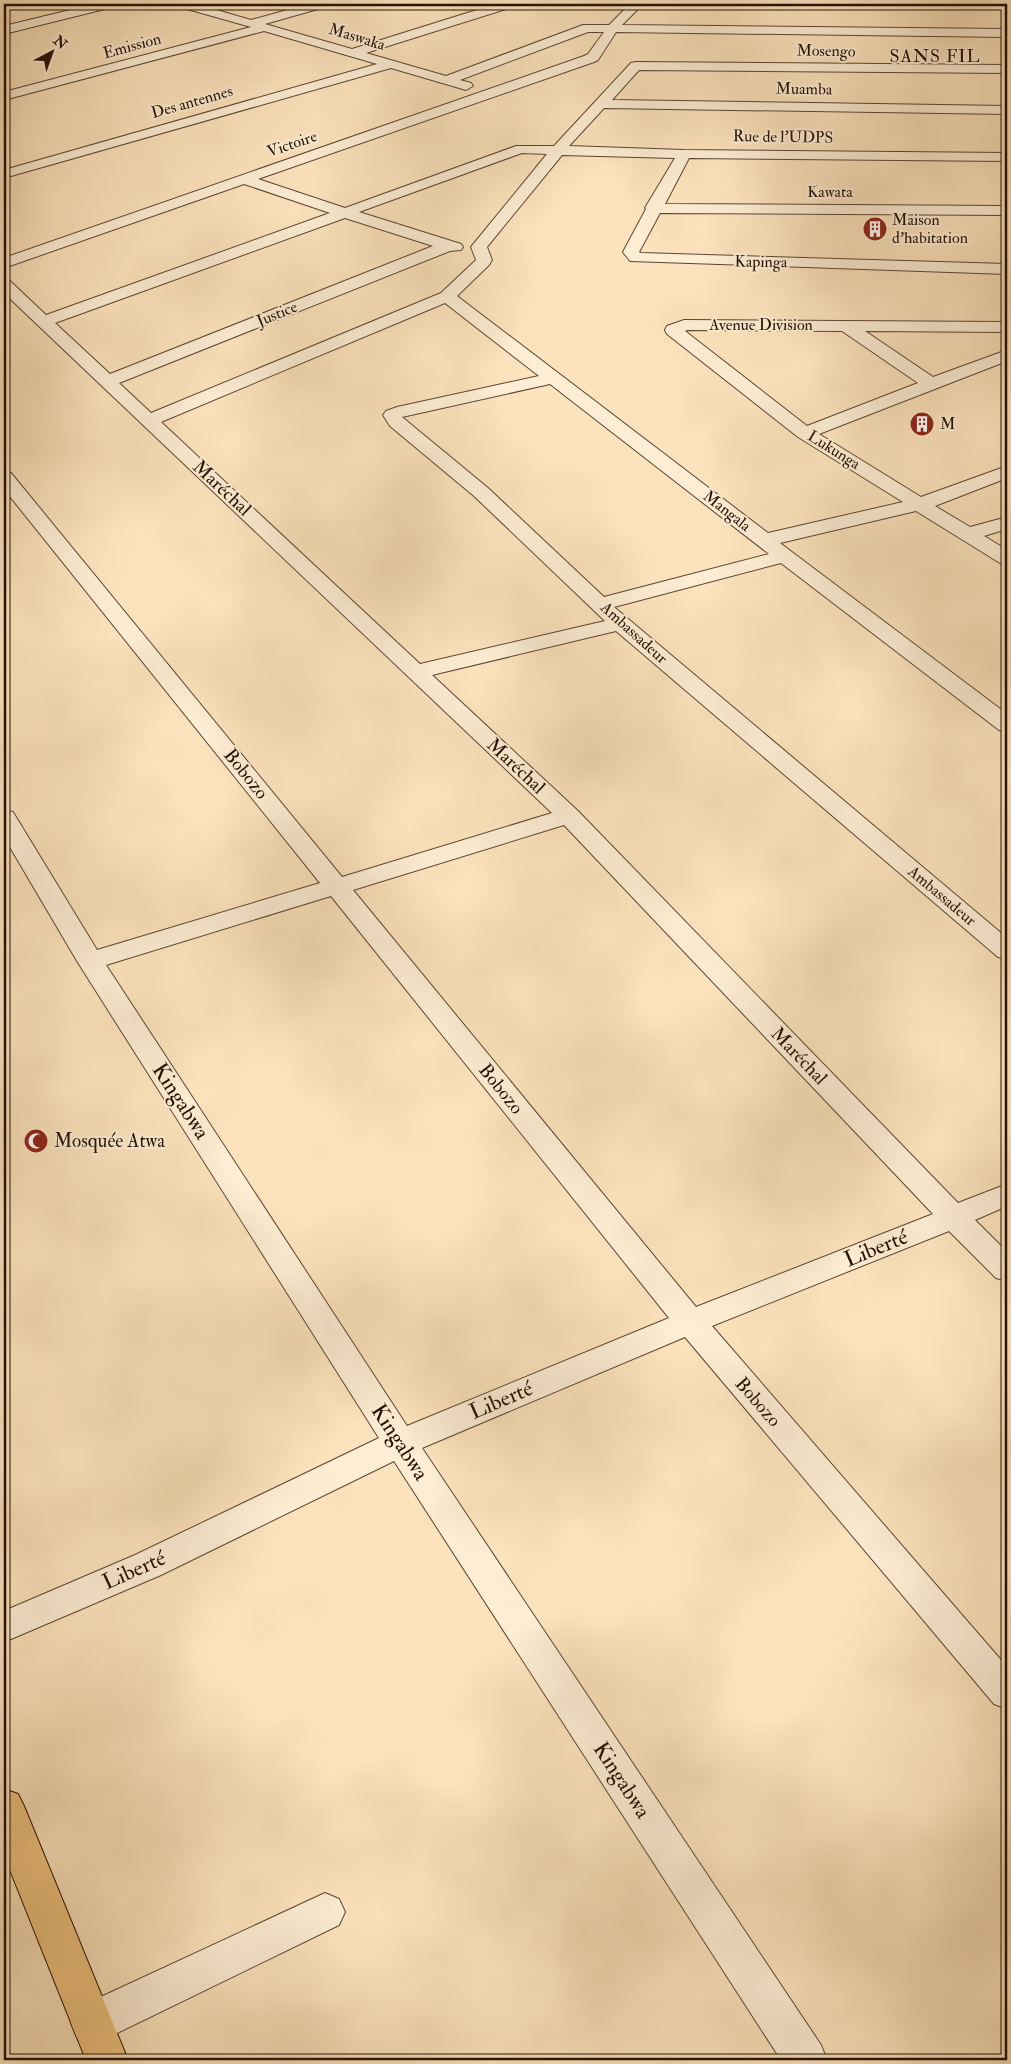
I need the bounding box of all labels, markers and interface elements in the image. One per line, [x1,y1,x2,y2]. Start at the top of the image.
street label: Maswaka [326,19,388,55]
north arrow [28,28,78,78]
street label: Emission [101,29,163,63]
text: N [49,31,71,53]
street label: Mosengo [796,40,856,62]
district label: SANS FIL [890,45,980,68]
street label: Muamba [775,79,833,100]
street label: Des antennes [149,81,235,123]
street label: Victoire [264,126,320,162]
street label: Rue de l'UDPS [733,126,833,148]
street label: Kawata [807,182,853,202]
place label: Maison d'habitation [892,210,968,248]
building icon: Maison d'habitation [862,216,888,242]
street label: Kapinga [734,252,788,273]
street label: Justice [253,297,301,333]
street label: Avenue Division [708,315,813,335]
building icon: M [909,411,935,437]
place label: M [940,414,955,434]
street label: Lukunga [804,426,864,474]
street label: Maréchal [188,455,256,521]
street label: Mangala [699,486,755,536]
street label: Ambassadeur [596,597,672,668]
street label: Maréchal [482,733,550,799]
street label: Bobozo [218,744,274,804]
street label: Ambassadeur [903,861,980,930]
street label: Maréchal [766,1022,833,1090]
street label: Kingabwa [146,1057,217,1145]
street label: Bobozo [473,1059,529,1119]
mosque icon: Mosquée Atwa [23,1128,49,1154]
place label: Mosquée Atwa [54,1129,165,1153]
street label: Liberté [840,1222,913,1273]
street label: Bobozo [730,1372,786,1432]
street label: Liberté [465,1374,538,1426]
street label: Kingabwa [365,1398,436,1486]
street label: Liberté [98,1543,171,1596]
street label: Kingabwa [587,1736,658,1824]

